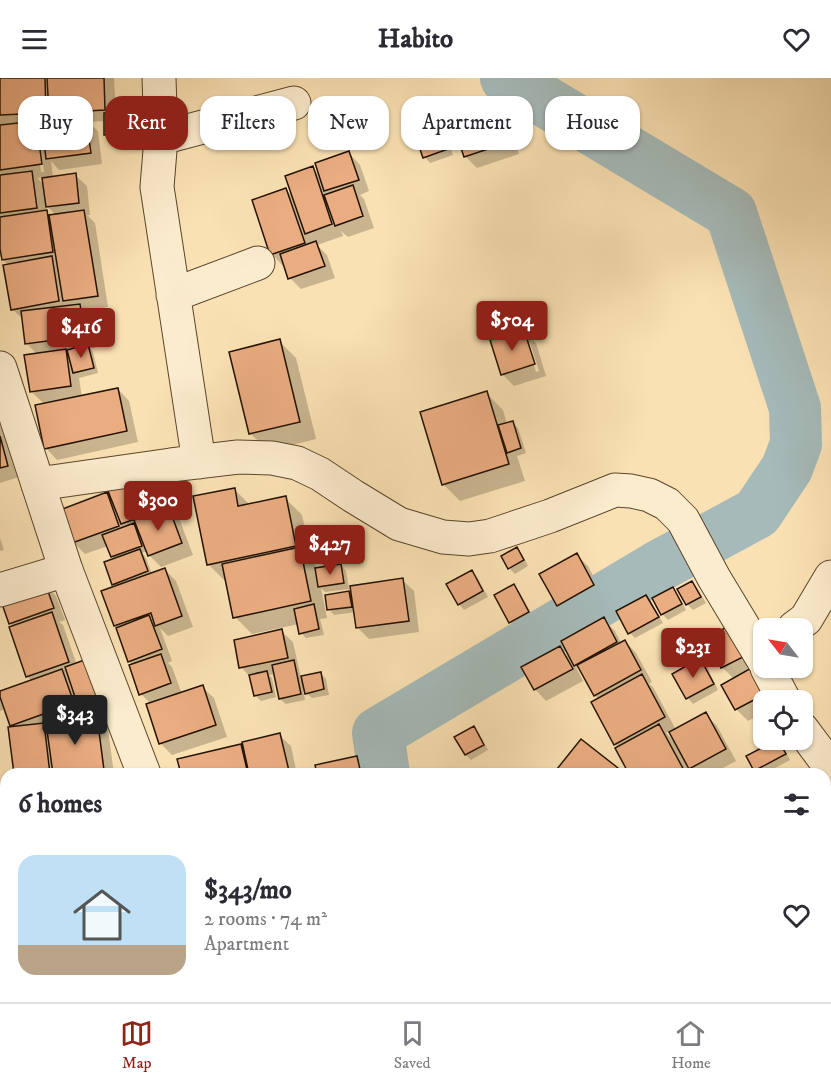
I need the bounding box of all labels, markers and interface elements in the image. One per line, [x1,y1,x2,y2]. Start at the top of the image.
text: Habito [378,22,453,56]
icon: menu [18,23,51,56]
icon: heart [780,23,813,56]
chip: Buy [18,96,93,150]
chip: Rent [105,96,188,150]
chip: Filters [200,96,296,150]
chip: New [308,96,389,150]
chip: Apartment [401,96,533,150]
chip: House [545,96,640,150]
pin: $504 [476,301,548,352]
pin: $416 [45,308,117,359]
text: $504 [490,308,534,333]
text: $416 [61,315,101,340]
pin: $300 [122,481,194,532]
text: $300 [138,488,178,513]
pin: $427 [294,525,366,576]
text: $427 [309,532,351,557]
north arrow [753,618,813,678]
map controls [753,618,813,750]
pin: $231 [657,628,729,679]
text: $231 [675,635,711,660]
button: locate [753,690,813,750]
pin: $343 [39,695,111,746]
text: $343 [56,702,94,727]
text: 6 homes [18,788,102,821]
icon: filters [780,788,813,821]
text: $343/mo [204,874,292,907]
icon: home [66,879,138,951]
icon: heart [780,899,813,932]
text: 2 rooms · 74 m² [204,907,327,932]
text: Apartment [204,932,289,957]
tab: Map [120,1017,153,1073]
tab: Saved [394,1017,431,1073]
tab: Home [671,1017,711,1073]

